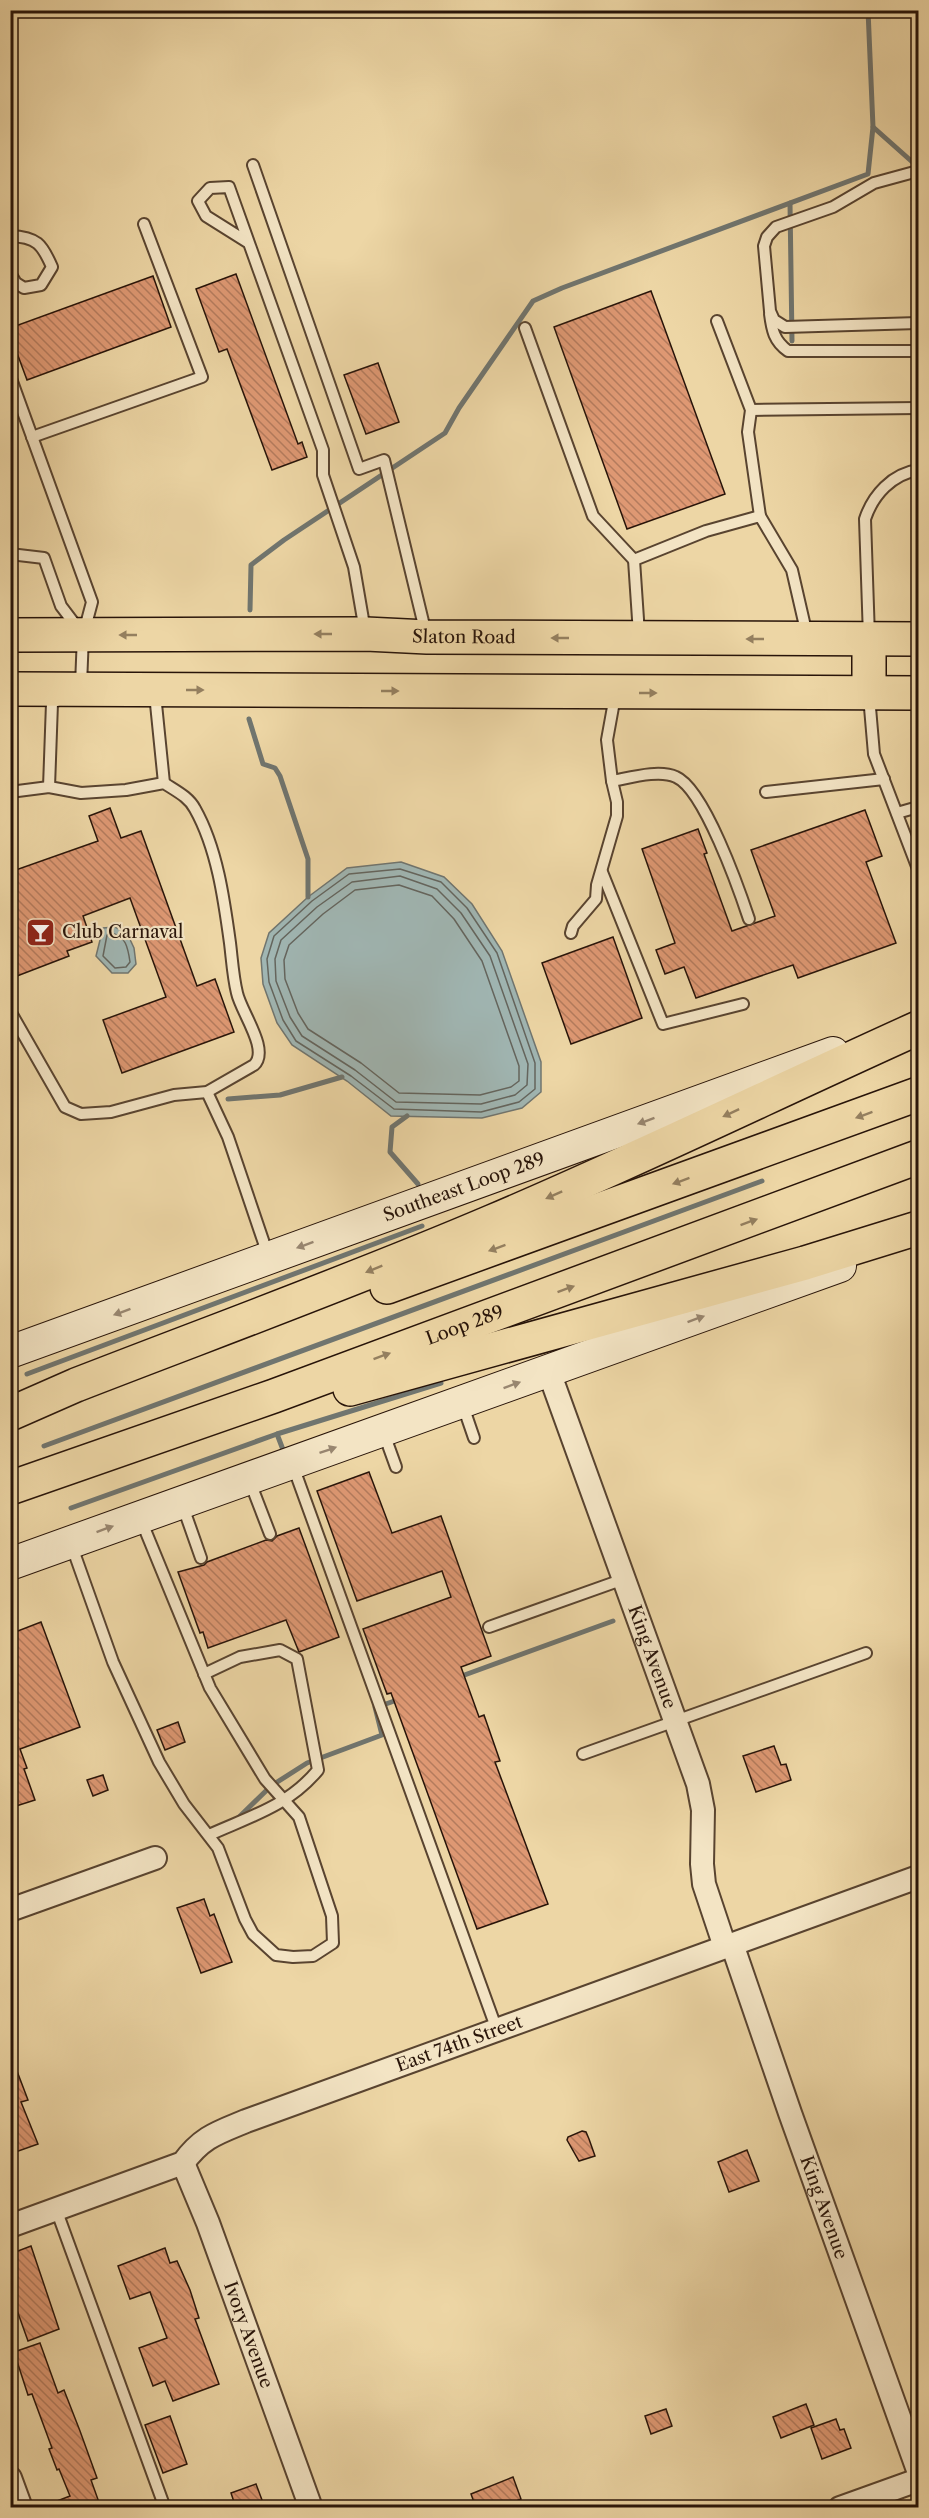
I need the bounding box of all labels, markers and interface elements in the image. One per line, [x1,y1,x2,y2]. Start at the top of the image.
street label: Slaton Road [412,625,516,648]
one-way arrow [314,629,333,639]
one-way arrow [119,630,138,640]
one-way arrow [551,633,570,643]
one-way arrow [746,634,765,644]
one-way arrow [185,685,204,695]
one-way arrow [380,686,399,696]
one-way arrow [638,688,657,698]
bar icon: Club Carnaval [25,916,57,948]
place label: Club Carnaval [62,921,183,943]
one-way arrow [723,1109,740,1118]
one-way arrow [855,1110,873,1120]
one-way arrow [637,1116,655,1126]
street label: Southeast Loop 289 [380,1148,548,1227]
one-way arrow [671,1177,689,1187]
one-way arrow [546,1190,563,1199]
one-way arrow [740,1216,758,1226]
one-way arrow [296,1240,314,1250]
one-way arrow [488,1243,506,1253]
one-way arrow [365,1265,383,1274]
one-way arrow [557,1284,575,1294]
street label: Loop 289 [423,1301,507,1350]
one-way arrow [113,1307,131,1317]
one-way arrow [687,1314,705,1324]
one-way arrow [374,1351,392,1361]
one-way arrow [503,1380,521,1390]
one-way arrow [320,1445,338,1455]
one-way arrow [96,1524,114,1534]
street label: King Avenue [623,1602,681,1712]
street label: East 74th Street [393,2010,526,2077]
street label: King Avenue [795,2153,853,2262]
street label: Ivory Avenue [219,2279,278,2391]

